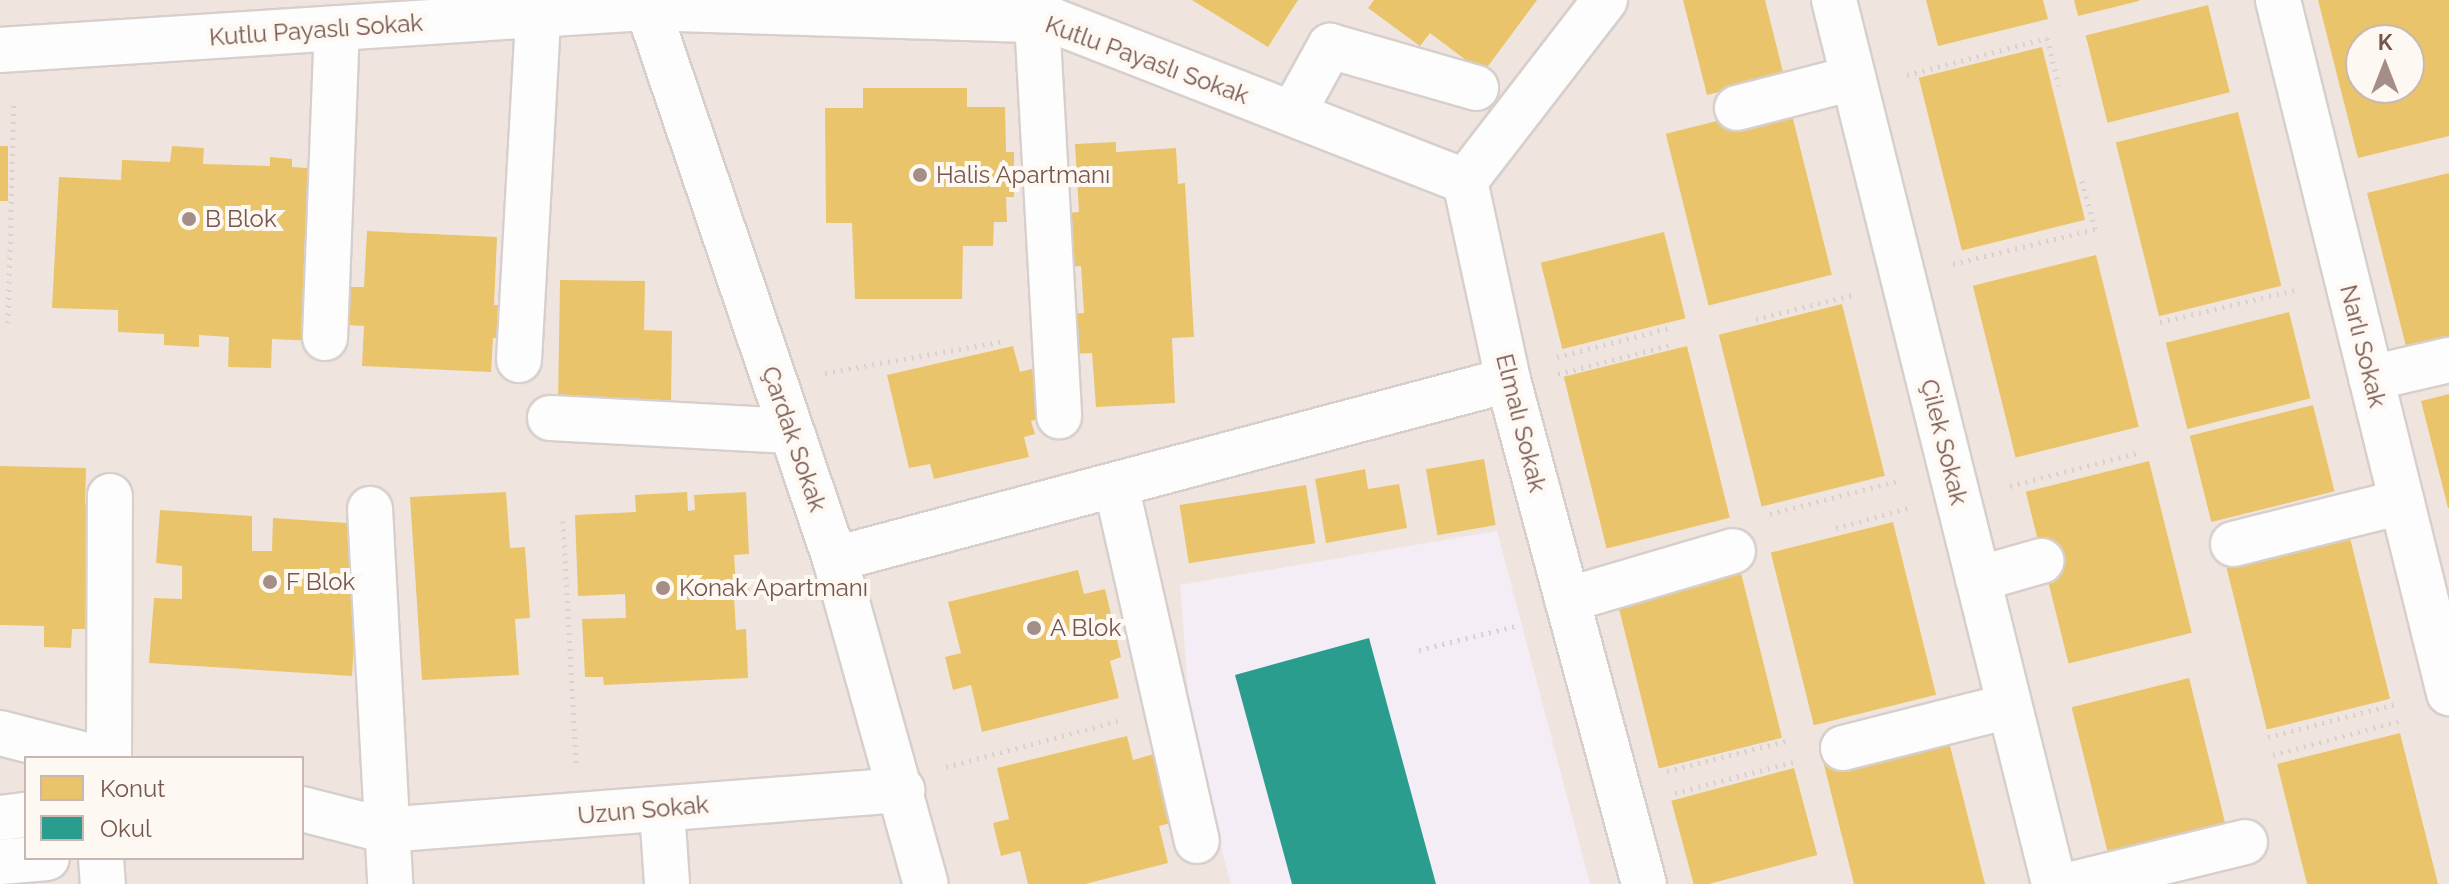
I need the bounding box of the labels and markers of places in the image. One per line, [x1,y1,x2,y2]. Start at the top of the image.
place label: Halis Apartmanı [936,161,1111,189]
marker: Halis Apartmanı [911,166,929,184]
place label: B Blok [205,205,277,233]
marker: B Blok [180,210,198,228]
place label: F Blok [286,568,356,596]
marker: F Blok [261,573,279,591]
place label: Konak Apartmanı [679,574,869,602]
marker: Konak Apartmanı [654,579,672,597]
place label: A Blok [1050,614,1122,642]
marker: A Blok [1025,619,1043,637]

